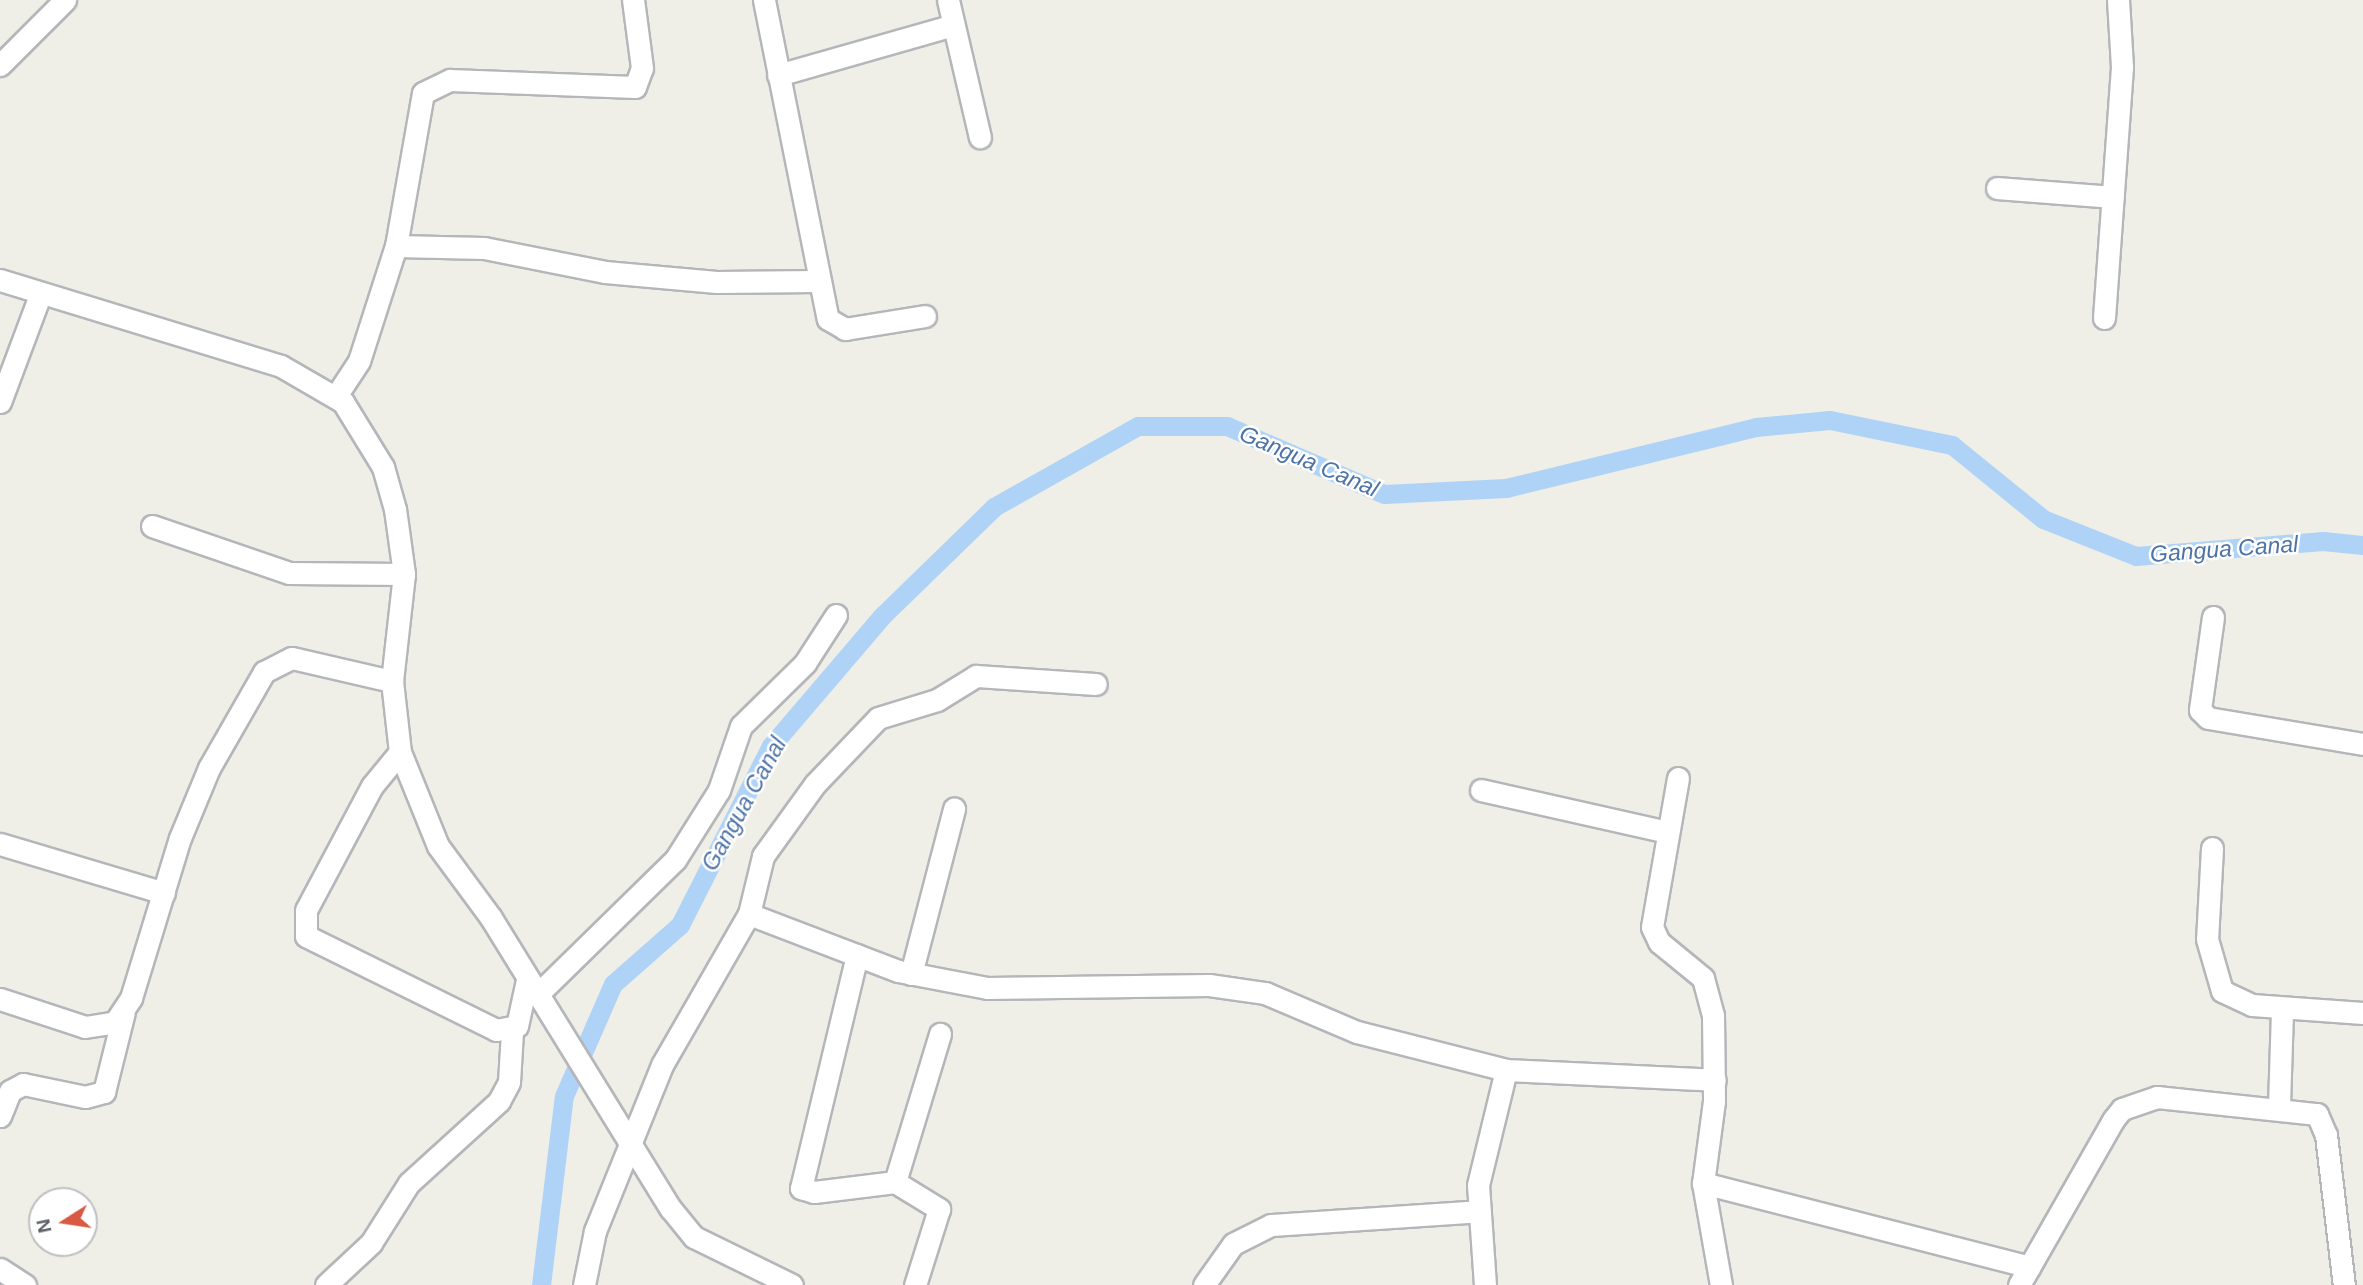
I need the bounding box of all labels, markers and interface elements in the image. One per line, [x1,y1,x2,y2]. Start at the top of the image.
water label: Gangua Canal [1235,419,1383,503]
water label: Gangua Canal [2149,530,2299,568]
water label: Gangua Canal [696,732,792,876]
north arrow [28,1187,98,1257]
text: N [32,1217,56,1235]

